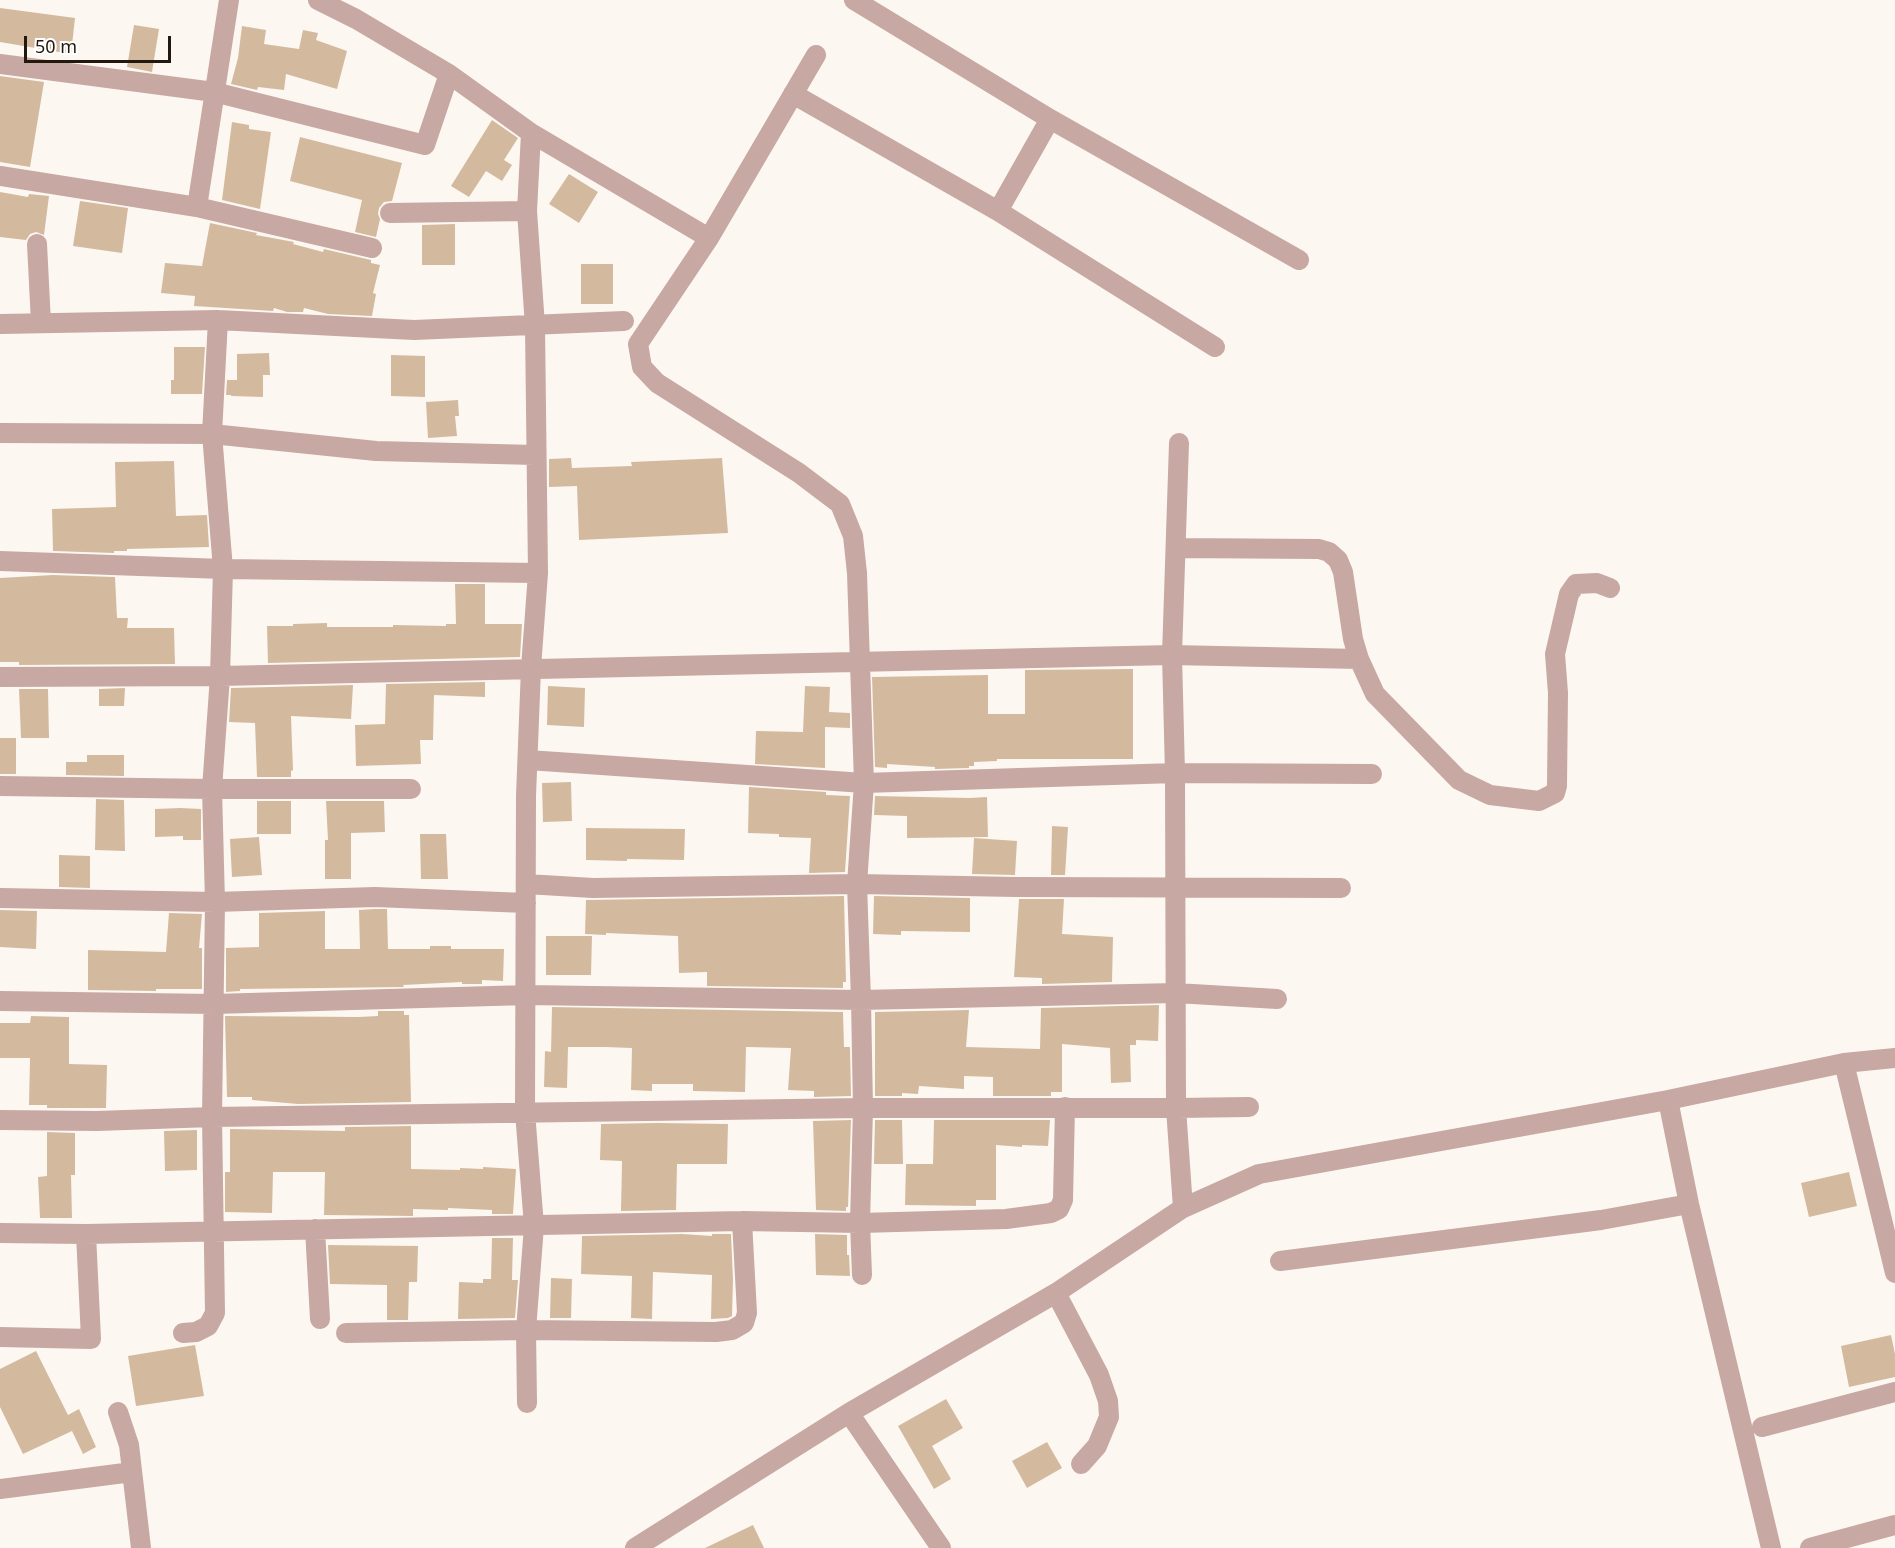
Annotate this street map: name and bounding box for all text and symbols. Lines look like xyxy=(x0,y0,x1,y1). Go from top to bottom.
scale bar xyxy=(27,24,174,62)
text: 50 m xyxy=(35,34,77,58)

